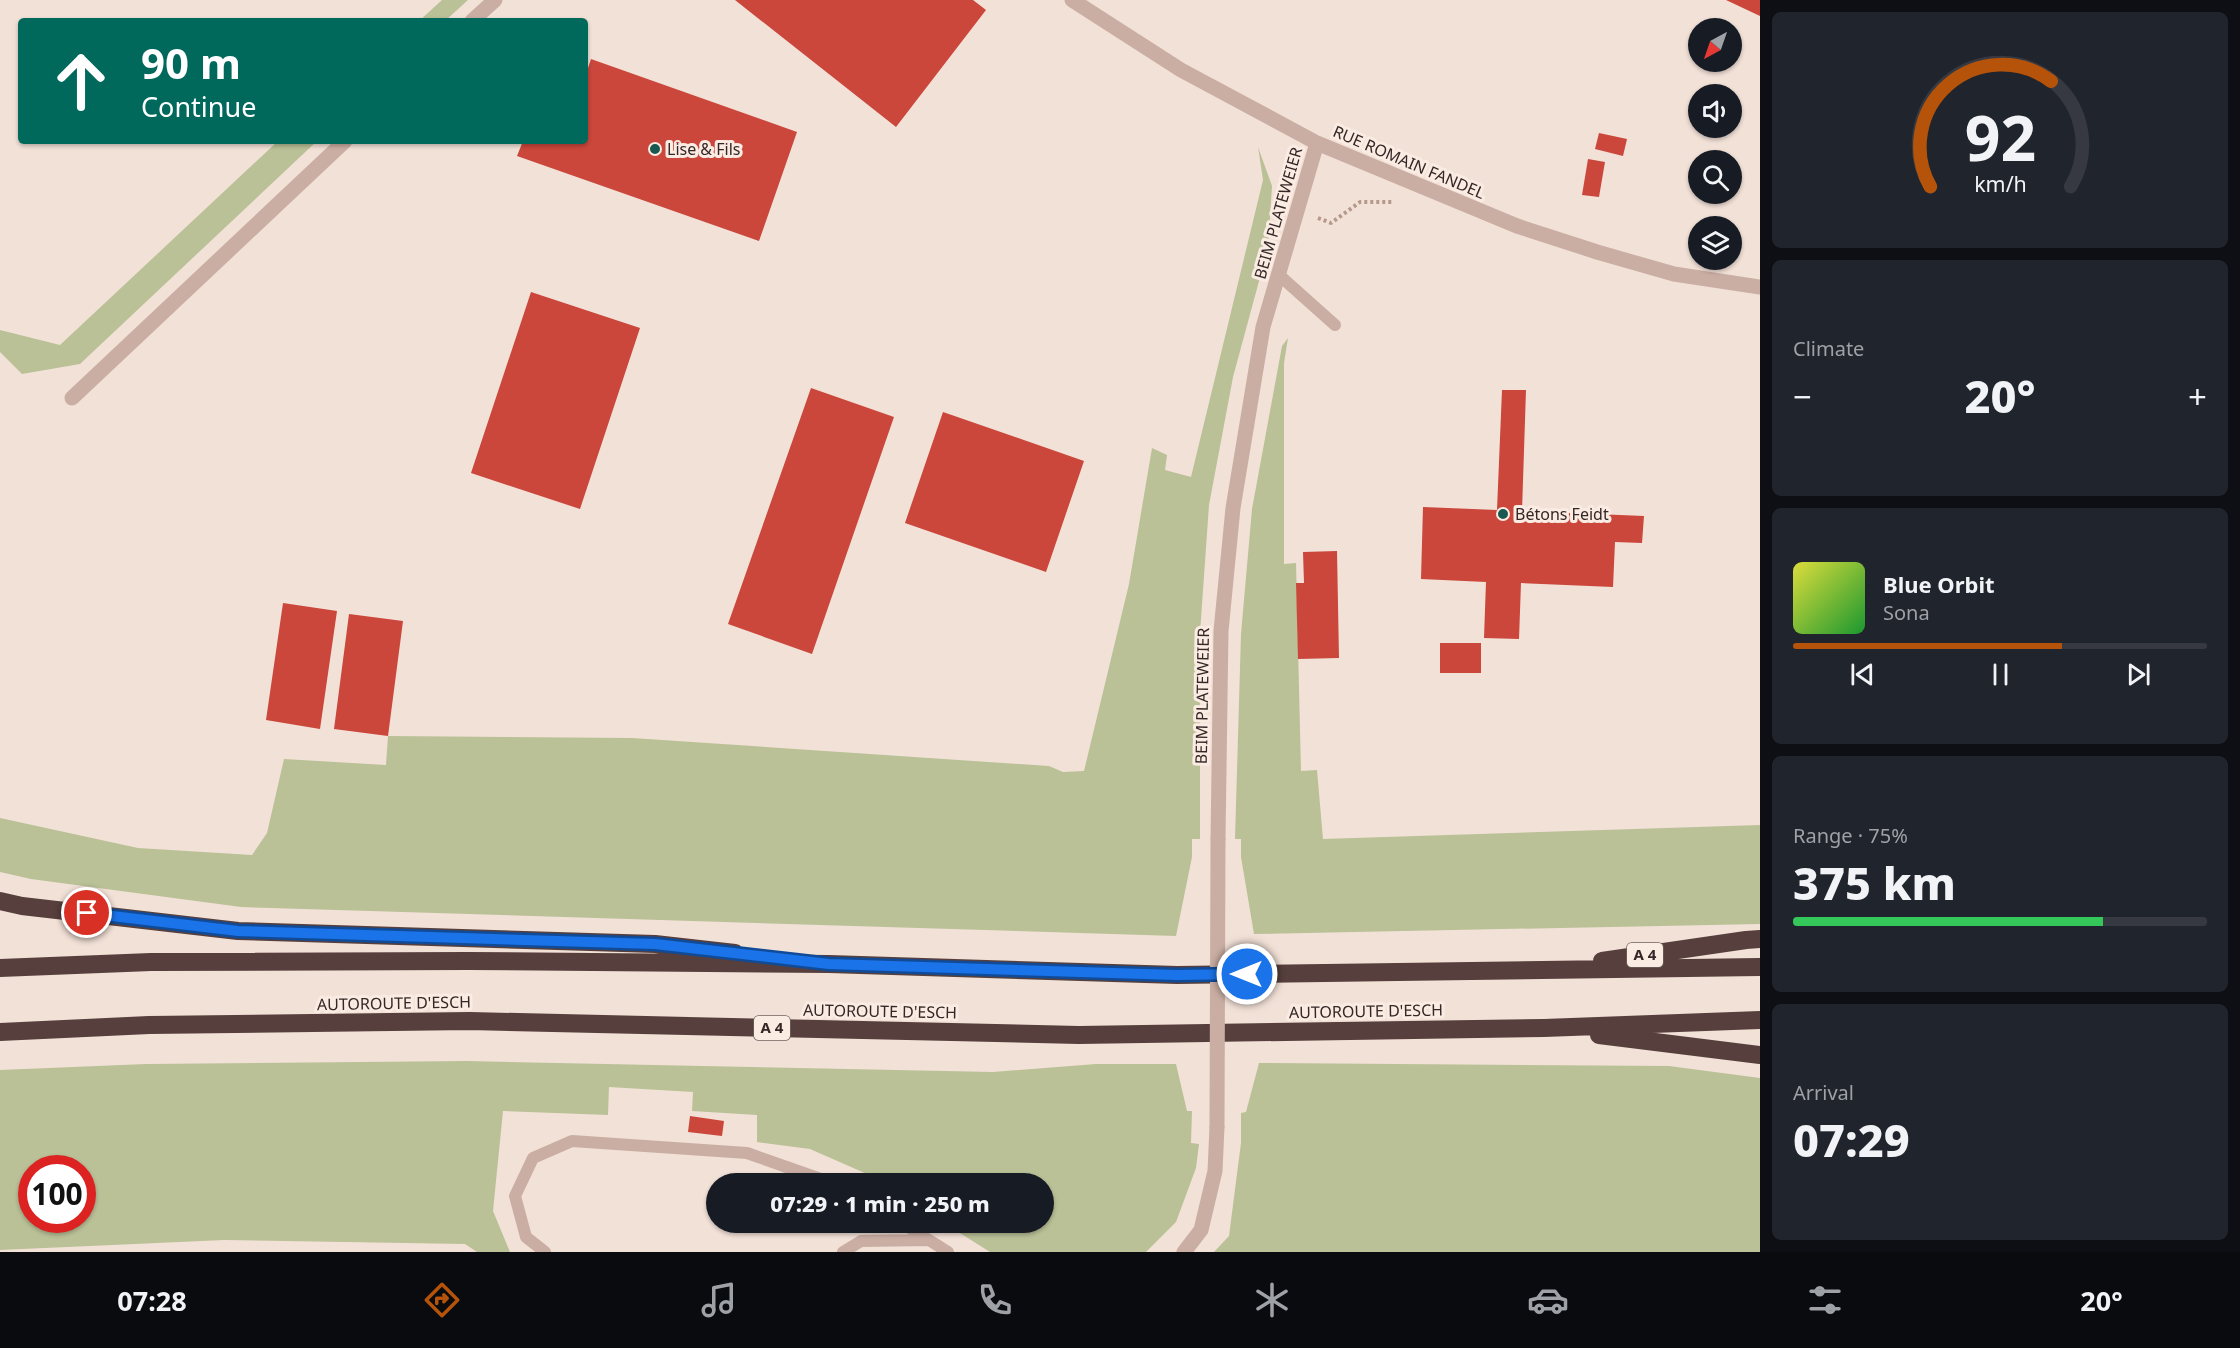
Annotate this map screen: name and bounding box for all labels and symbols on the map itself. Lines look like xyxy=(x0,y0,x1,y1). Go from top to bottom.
north arrow xyxy=(1688,18,1742,72)
street label: RUE ROMAIN FANDEL xyxy=(1330,120,1488,204)
place label: Lise & Fils xyxy=(667,138,740,160)
marker: Lise & Fils xyxy=(648,142,662,156)
street label: BEIM PLATEWEIER xyxy=(1249,144,1307,282)
place label: Bétons Feidt xyxy=(1515,503,1609,525)
marker: Bétons Feidt xyxy=(1496,507,1510,521)
street label: BEIM PLATEWEIER xyxy=(1190,628,1214,764)
pin xyxy=(61,887,112,938)
position arrow xyxy=(1215,942,1279,1006)
road number: A 4 xyxy=(1627,943,1663,967)
street label: AUTOROUTE D'ESCH xyxy=(317,991,471,1015)
street label: AUTOROUTE D'ESCH xyxy=(803,999,957,1023)
street label: AUTOROUTE D'ESCH xyxy=(1289,999,1443,1023)
road number: A 4 xyxy=(754,1016,790,1040)
speed limit sign: 100 xyxy=(18,1155,96,1233)

